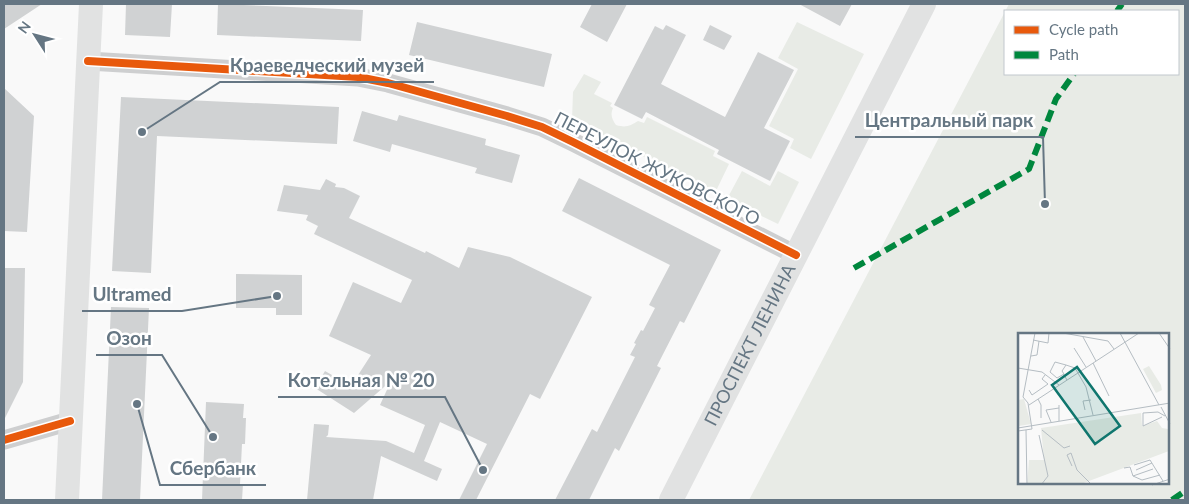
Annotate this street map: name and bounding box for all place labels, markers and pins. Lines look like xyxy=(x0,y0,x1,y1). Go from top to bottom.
callout: Краеведческий музей xyxy=(220,48,434,82)
callout: Центральный парк xyxy=(855,103,1043,137)
callout: Ultramed xyxy=(82,277,182,311)
callout: Озон xyxy=(96,321,162,355)
callout: Котельная № 20 xyxy=(278,363,445,397)
callout: Сбербанк xyxy=(160,451,266,485)

